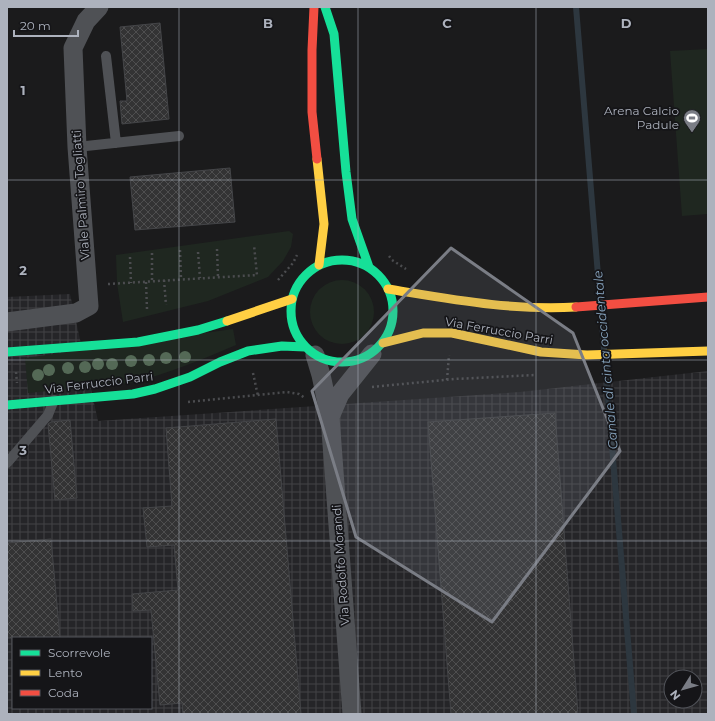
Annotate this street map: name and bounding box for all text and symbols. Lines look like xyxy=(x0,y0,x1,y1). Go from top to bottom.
scale bar xyxy=(14,12,78,38)
text: B xyxy=(263,15,273,31)
text: C xyxy=(442,15,452,31)
text: D xyxy=(621,15,632,31)
text: 20 m xyxy=(20,18,51,33)
text: 1 xyxy=(20,82,26,98)
place label: Arena Calcio Padule xyxy=(604,103,679,132)
sports icon: Arena Calcio Padule xyxy=(682,108,702,133)
street label: Viale Palmiro Togliatti xyxy=(68,129,93,261)
text: 2 xyxy=(19,262,27,278)
water label: Canale di cinta occidentale xyxy=(589,270,621,450)
street label: Via Ferruccio Parri xyxy=(444,314,554,347)
street label: Via Ferruccio Parri xyxy=(44,368,154,397)
text: 3 xyxy=(18,442,27,458)
street label: Via Rodolfo Morandi xyxy=(329,504,352,626)
legend xyxy=(12,637,152,709)
text: Scorrevole xyxy=(48,645,110,660)
text: Lento xyxy=(48,665,83,680)
north arrow xyxy=(663,669,703,709)
text: Coda xyxy=(48,685,79,700)
text: N xyxy=(667,687,683,703)

